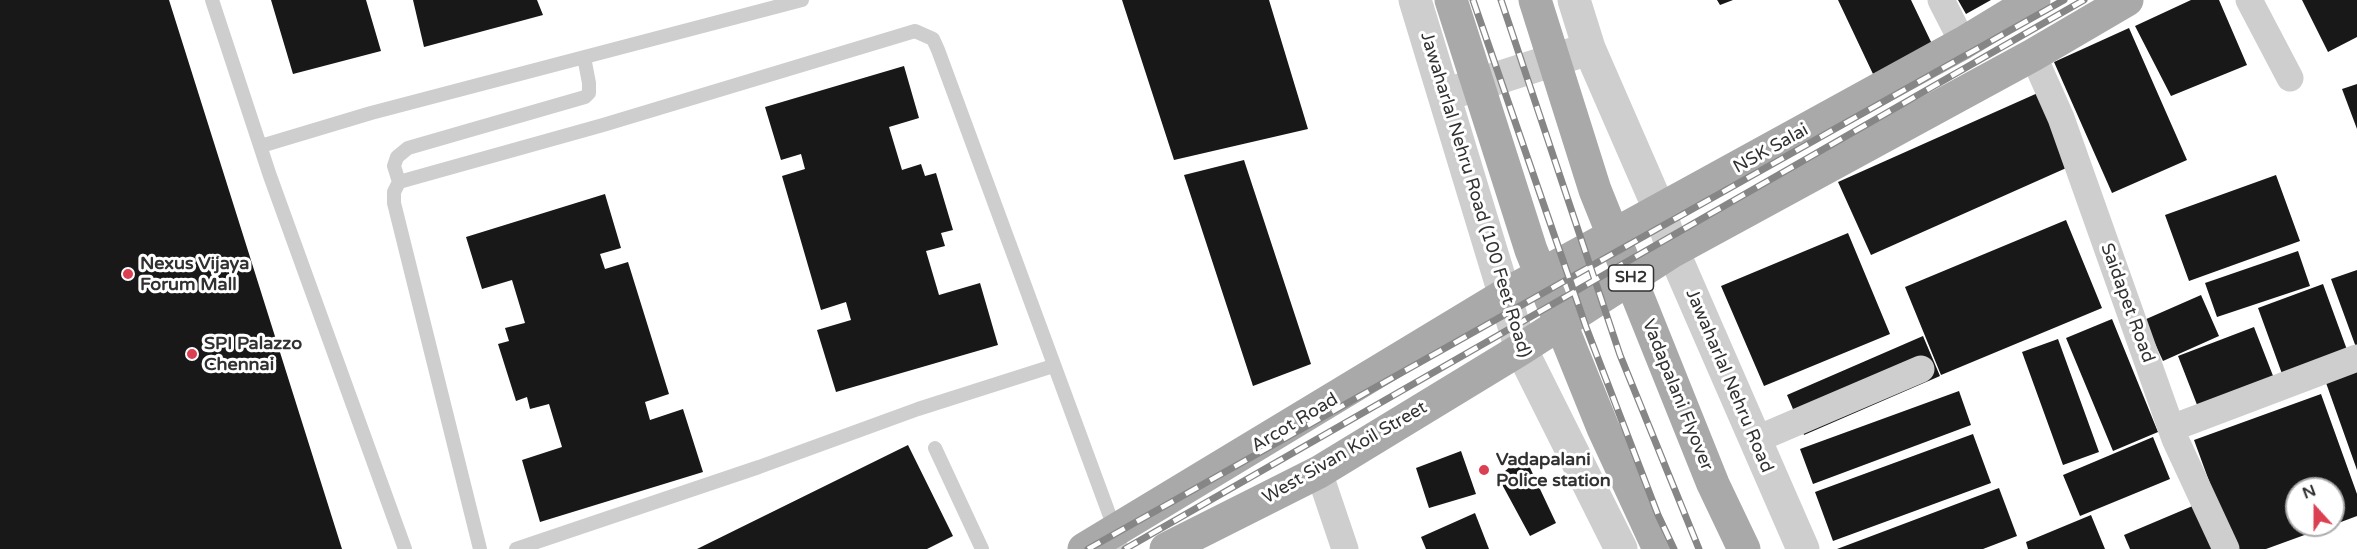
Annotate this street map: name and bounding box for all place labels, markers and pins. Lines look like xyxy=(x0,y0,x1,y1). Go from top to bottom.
place label: Nexus Vijaya Forum Mall xyxy=(140,253,249,296)
marker: Nexus Vijaya Forum Mall xyxy=(121,267,135,281)
place label: SPI Palazzo Chennai xyxy=(204,333,302,376)
marker: SPI Palazzo Chennai xyxy=(185,347,199,361)
place label: Vadapalani Police station xyxy=(1496,449,1611,492)
marker: Vadapalani Police station xyxy=(1477,463,1491,477)

